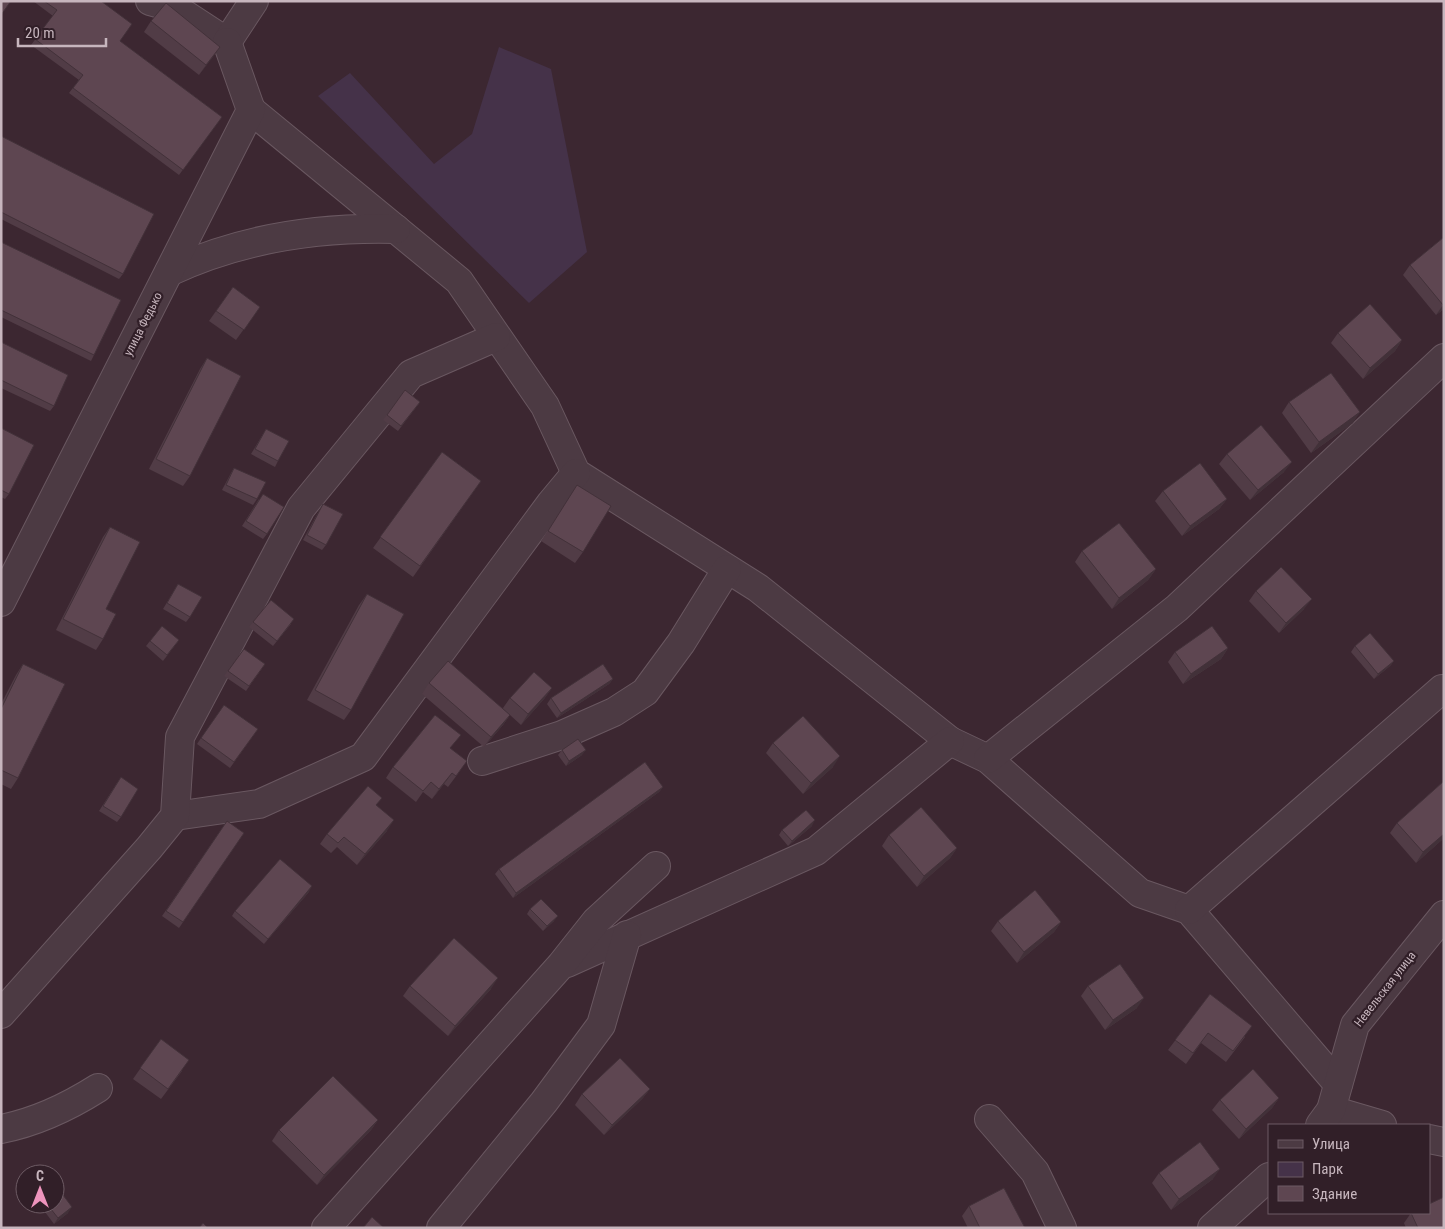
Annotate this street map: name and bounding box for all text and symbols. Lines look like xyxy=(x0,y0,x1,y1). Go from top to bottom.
scale bar xyxy=(18,15,105,47)
text: 20 m xyxy=(25,24,55,42)
street label: улица Федько xyxy=(121,290,165,358)
street label: Невельская улица xyxy=(1351,949,1419,1029)
legend xyxy=(1268,1124,1430,1214)
text: Улица xyxy=(1312,1135,1350,1153)
text: Парк xyxy=(1312,1160,1343,1178)
north arrow xyxy=(15,1164,65,1214)
text: С xyxy=(36,1168,44,1184)
text: Здание xyxy=(1312,1185,1357,1203)

